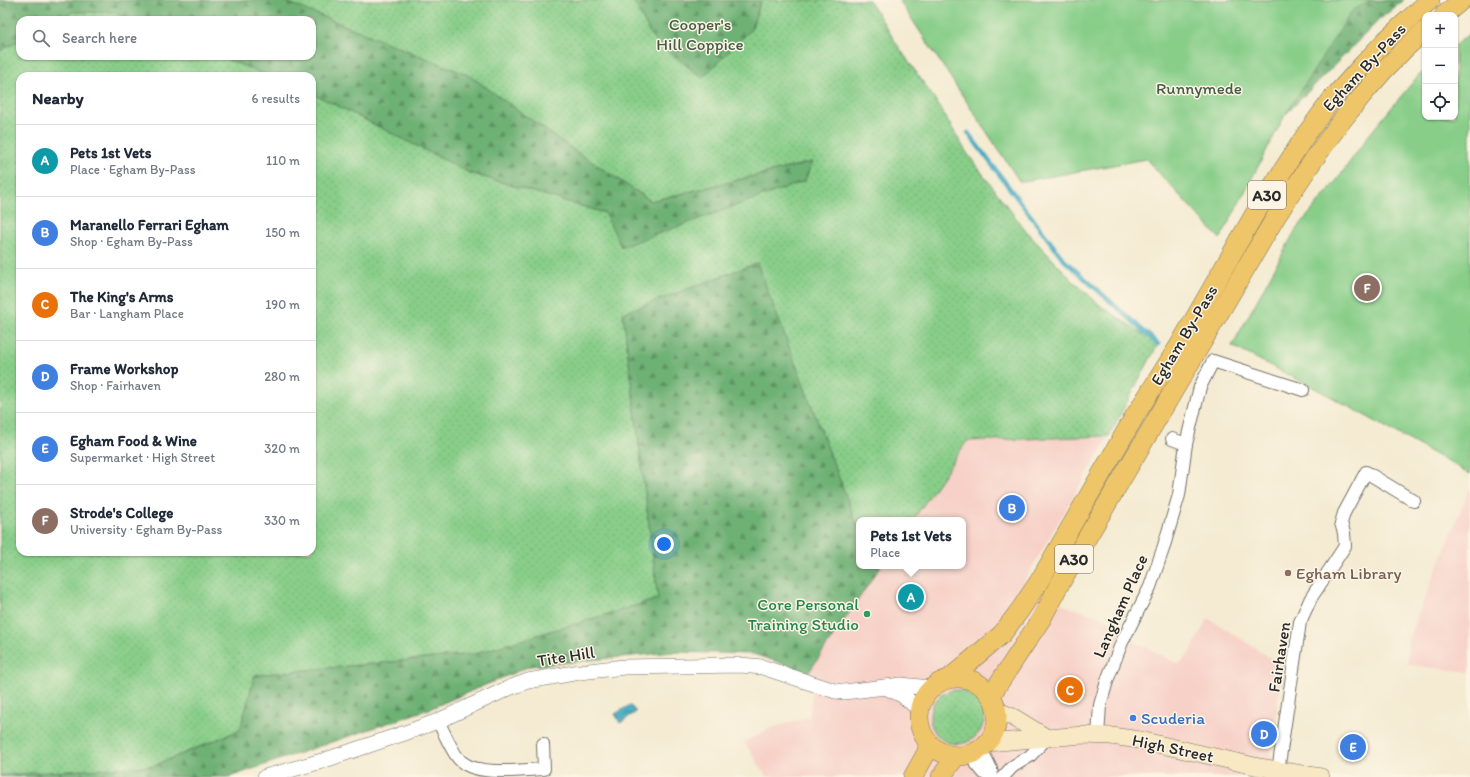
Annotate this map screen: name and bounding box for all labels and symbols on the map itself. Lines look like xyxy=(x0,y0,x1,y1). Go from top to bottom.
park label: Cooper's Hill Coppice xyxy=(656,14,744,54)
street label: Egham By-Pass xyxy=(1318,19,1410,115)
park label: Runnymede xyxy=(1156,78,1242,98)
road number: A30 xyxy=(1248,181,1286,209)
pin: F xyxy=(1354,273,1380,303)
street label: Egham By-Pass xyxy=(1146,281,1222,389)
pin: B xyxy=(999,493,1025,523)
your location xyxy=(654,534,674,554)
road number: A30 xyxy=(1055,545,1093,573)
street label: Langham Place xyxy=(1088,551,1152,661)
place label: Egham Library xyxy=(1296,563,1402,583)
marker: Egham Library xyxy=(1283,568,1293,578)
pin: A xyxy=(898,582,924,612)
place label: Core Personal Training Studio xyxy=(748,594,859,634)
marker: Core Personal Training Studio xyxy=(862,609,872,619)
street label: Fairhaven xyxy=(1264,620,1295,694)
street label: Tite Hill xyxy=(536,642,596,670)
pin: C xyxy=(1057,675,1083,705)
place label: Scuderia xyxy=(1141,708,1205,728)
marker: Scuderia xyxy=(1128,713,1138,723)
pin: D xyxy=(1251,719,1277,749)
street label: High Street xyxy=(1131,730,1216,766)
pin: E xyxy=(1340,732,1366,762)

